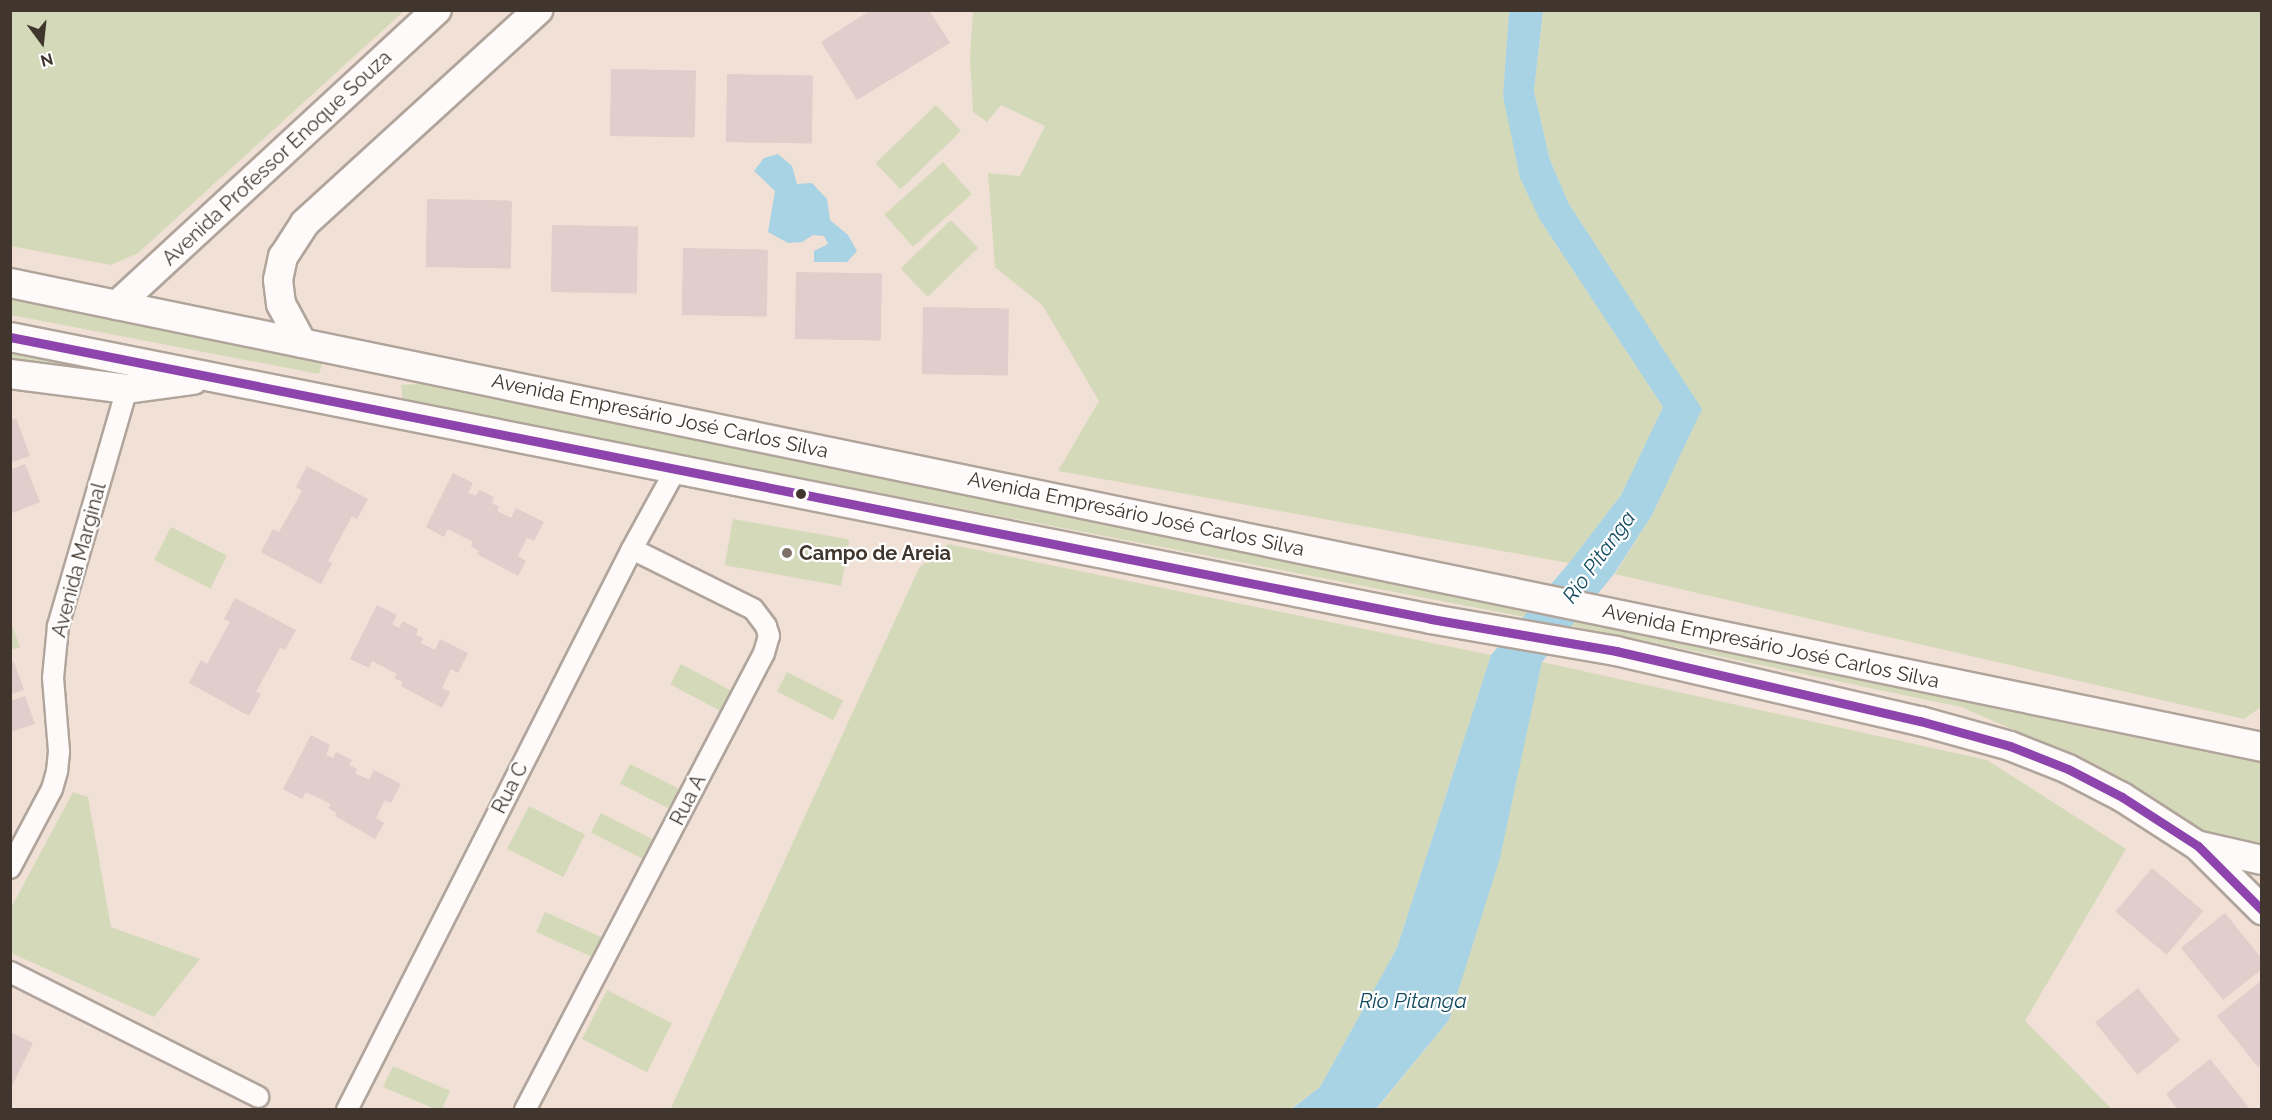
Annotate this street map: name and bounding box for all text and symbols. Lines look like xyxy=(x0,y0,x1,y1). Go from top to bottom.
north arrow xyxy=(12,12,72,72)
street label: Avenida Professor Enoque Souza xyxy=(157,45,397,271)
text: N xyxy=(38,49,55,71)
street label: Avenida Empresário José Carlos Silva xyxy=(489,369,831,463)
street label: Avenida Empresário José Carlos Silva xyxy=(965,467,1307,561)
street label: Avenida Marginal xyxy=(47,480,111,640)
unlabelled marker xyxy=(795,488,807,500)
water label: Rio Pitanga xyxy=(1557,506,1641,608)
place label: Campo de Areia xyxy=(799,541,952,565)
marker: Campo de Areia xyxy=(780,546,794,560)
street label: Avenida Empresário José Carlos Silva xyxy=(1600,599,1942,693)
street label: Rua C xyxy=(487,758,533,818)
street label: Rua A xyxy=(665,770,711,830)
water label: Rio Pitanga xyxy=(1359,988,1467,1014)

